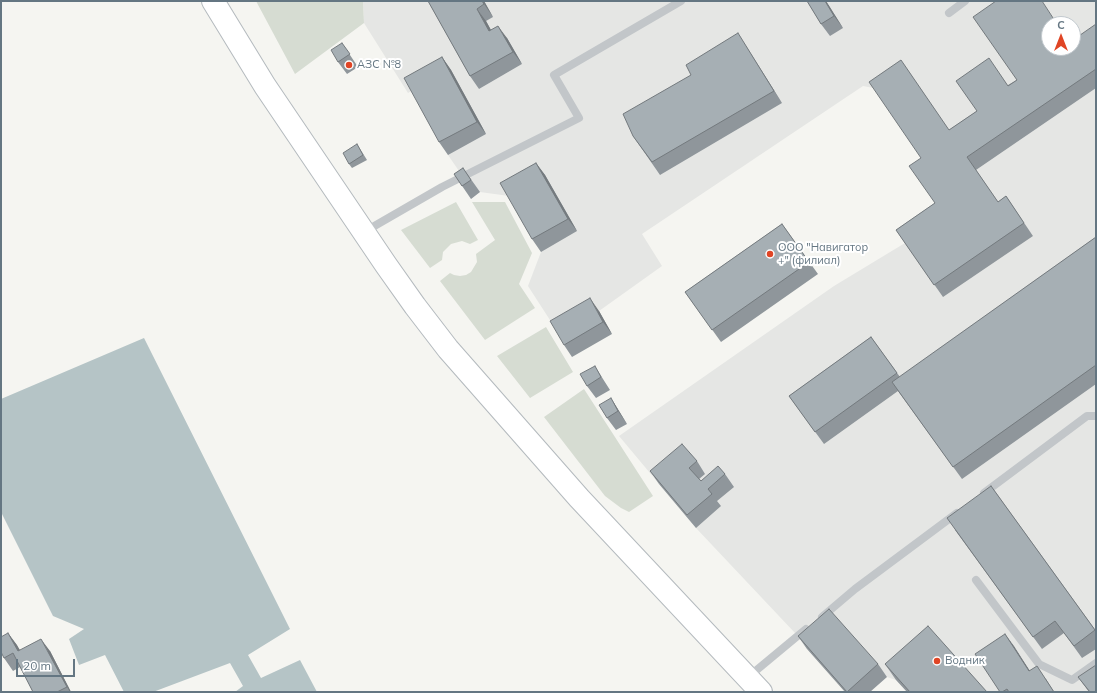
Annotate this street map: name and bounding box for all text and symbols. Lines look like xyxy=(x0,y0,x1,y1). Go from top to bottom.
north arrow xyxy=(1041,16,1081,56)
text: С xyxy=(1057,18,1065,32)
place label: АЗС №8 xyxy=(357,58,401,72)
marker: АЗС №8 xyxy=(344,60,354,70)
place label: ООО "Навигатор +" (филиал) xyxy=(778,241,868,267)
marker: ООО "Навигатор +" (филиал) xyxy=(765,249,775,259)
scale bar xyxy=(18,651,77,677)
place label: Водник xyxy=(945,654,985,668)
marker: Водник xyxy=(932,656,942,666)
text: 20 m xyxy=(23,658,51,673)

